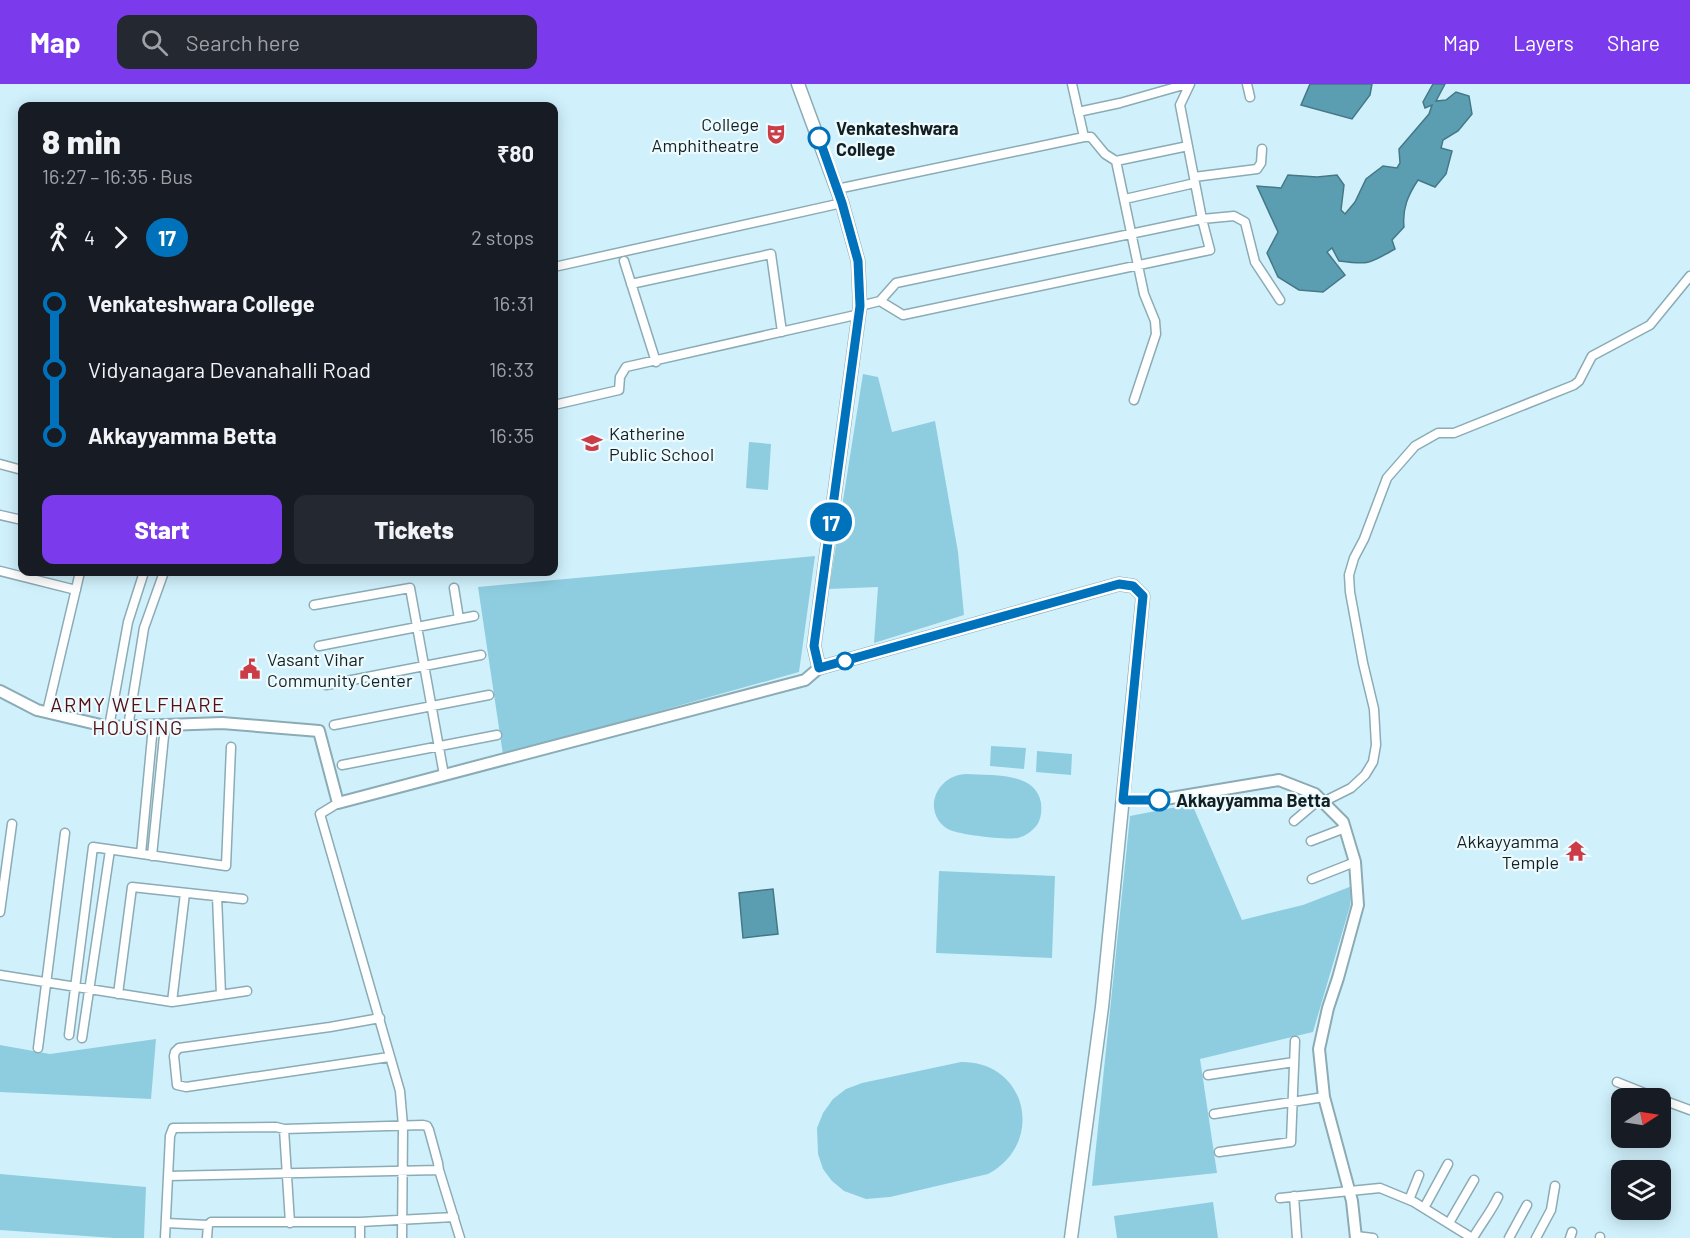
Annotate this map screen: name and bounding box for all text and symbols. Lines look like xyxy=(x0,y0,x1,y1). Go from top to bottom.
search box xyxy=(117,15,537,69)
text: Map xyxy=(30,25,81,59)
icon: search xyxy=(138,26,171,59)
text: Search here xyxy=(186,29,300,55)
text: Map xyxy=(1443,30,1480,55)
text: Layers xyxy=(1513,30,1574,55)
text: Share xyxy=(1607,30,1660,55)
place label: College Amphitheatre xyxy=(652,113,759,156)
place label: Venkateshwara College xyxy=(836,117,959,160)
text: 8 min xyxy=(42,121,121,161)
theatre icon: College Amphitheatre xyxy=(764,122,788,146)
marker: Venkateshwara College xyxy=(808,127,830,149)
text: ₹80 xyxy=(497,140,534,166)
text: 16:27 – 16:35 · Bus xyxy=(42,164,193,188)
icon: walk xyxy=(42,221,75,254)
icon: forward xyxy=(104,221,137,254)
text: 4 xyxy=(84,225,95,249)
text: 17 xyxy=(158,225,176,250)
text: 2 stops xyxy=(471,225,534,249)
text: Venkateshwara College xyxy=(88,290,315,316)
text: 16:31 xyxy=(493,291,534,315)
text: Vidyanagara Devanahalli Road xyxy=(88,356,371,382)
text: 16:33 xyxy=(489,357,534,381)
text: Akkayyamma Betta xyxy=(88,422,277,448)
place label: Katherine Public School xyxy=(609,422,714,465)
text: 16:35 xyxy=(489,423,534,447)
school or university icon: Katherine Public School xyxy=(580,431,604,455)
button: Start xyxy=(42,495,282,564)
button: Tickets xyxy=(294,495,534,564)
line badge: 17 xyxy=(804,502,858,542)
text: 17 xyxy=(822,510,840,535)
place label: Vasant Vihar Community Center xyxy=(267,648,413,691)
unlabelled marker xyxy=(836,652,854,670)
public building icon: Vasant Vihar Community Center xyxy=(238,657,262,681)
district label: ARMY WELFHARE HOUSING xyxy=(50,692,226,739)
marker: Akkayyamma Betta xyxy=(1148,789,1170,811)
place label: Akkayyamma Betta xyxy=(1176,789,1330,811)
place label: Akkayyamma Temple xyxy=(1457,830,1559,873)
temple icon: Akkayyamma Temple xyxy=(1564,839,1588,863)
north arrow xyxy=(1611,1088,1671,1148)
map controls xyxy=(1611,1088,1671,1220)
button: layers xyxy=(1611,1160,1671,1220)

